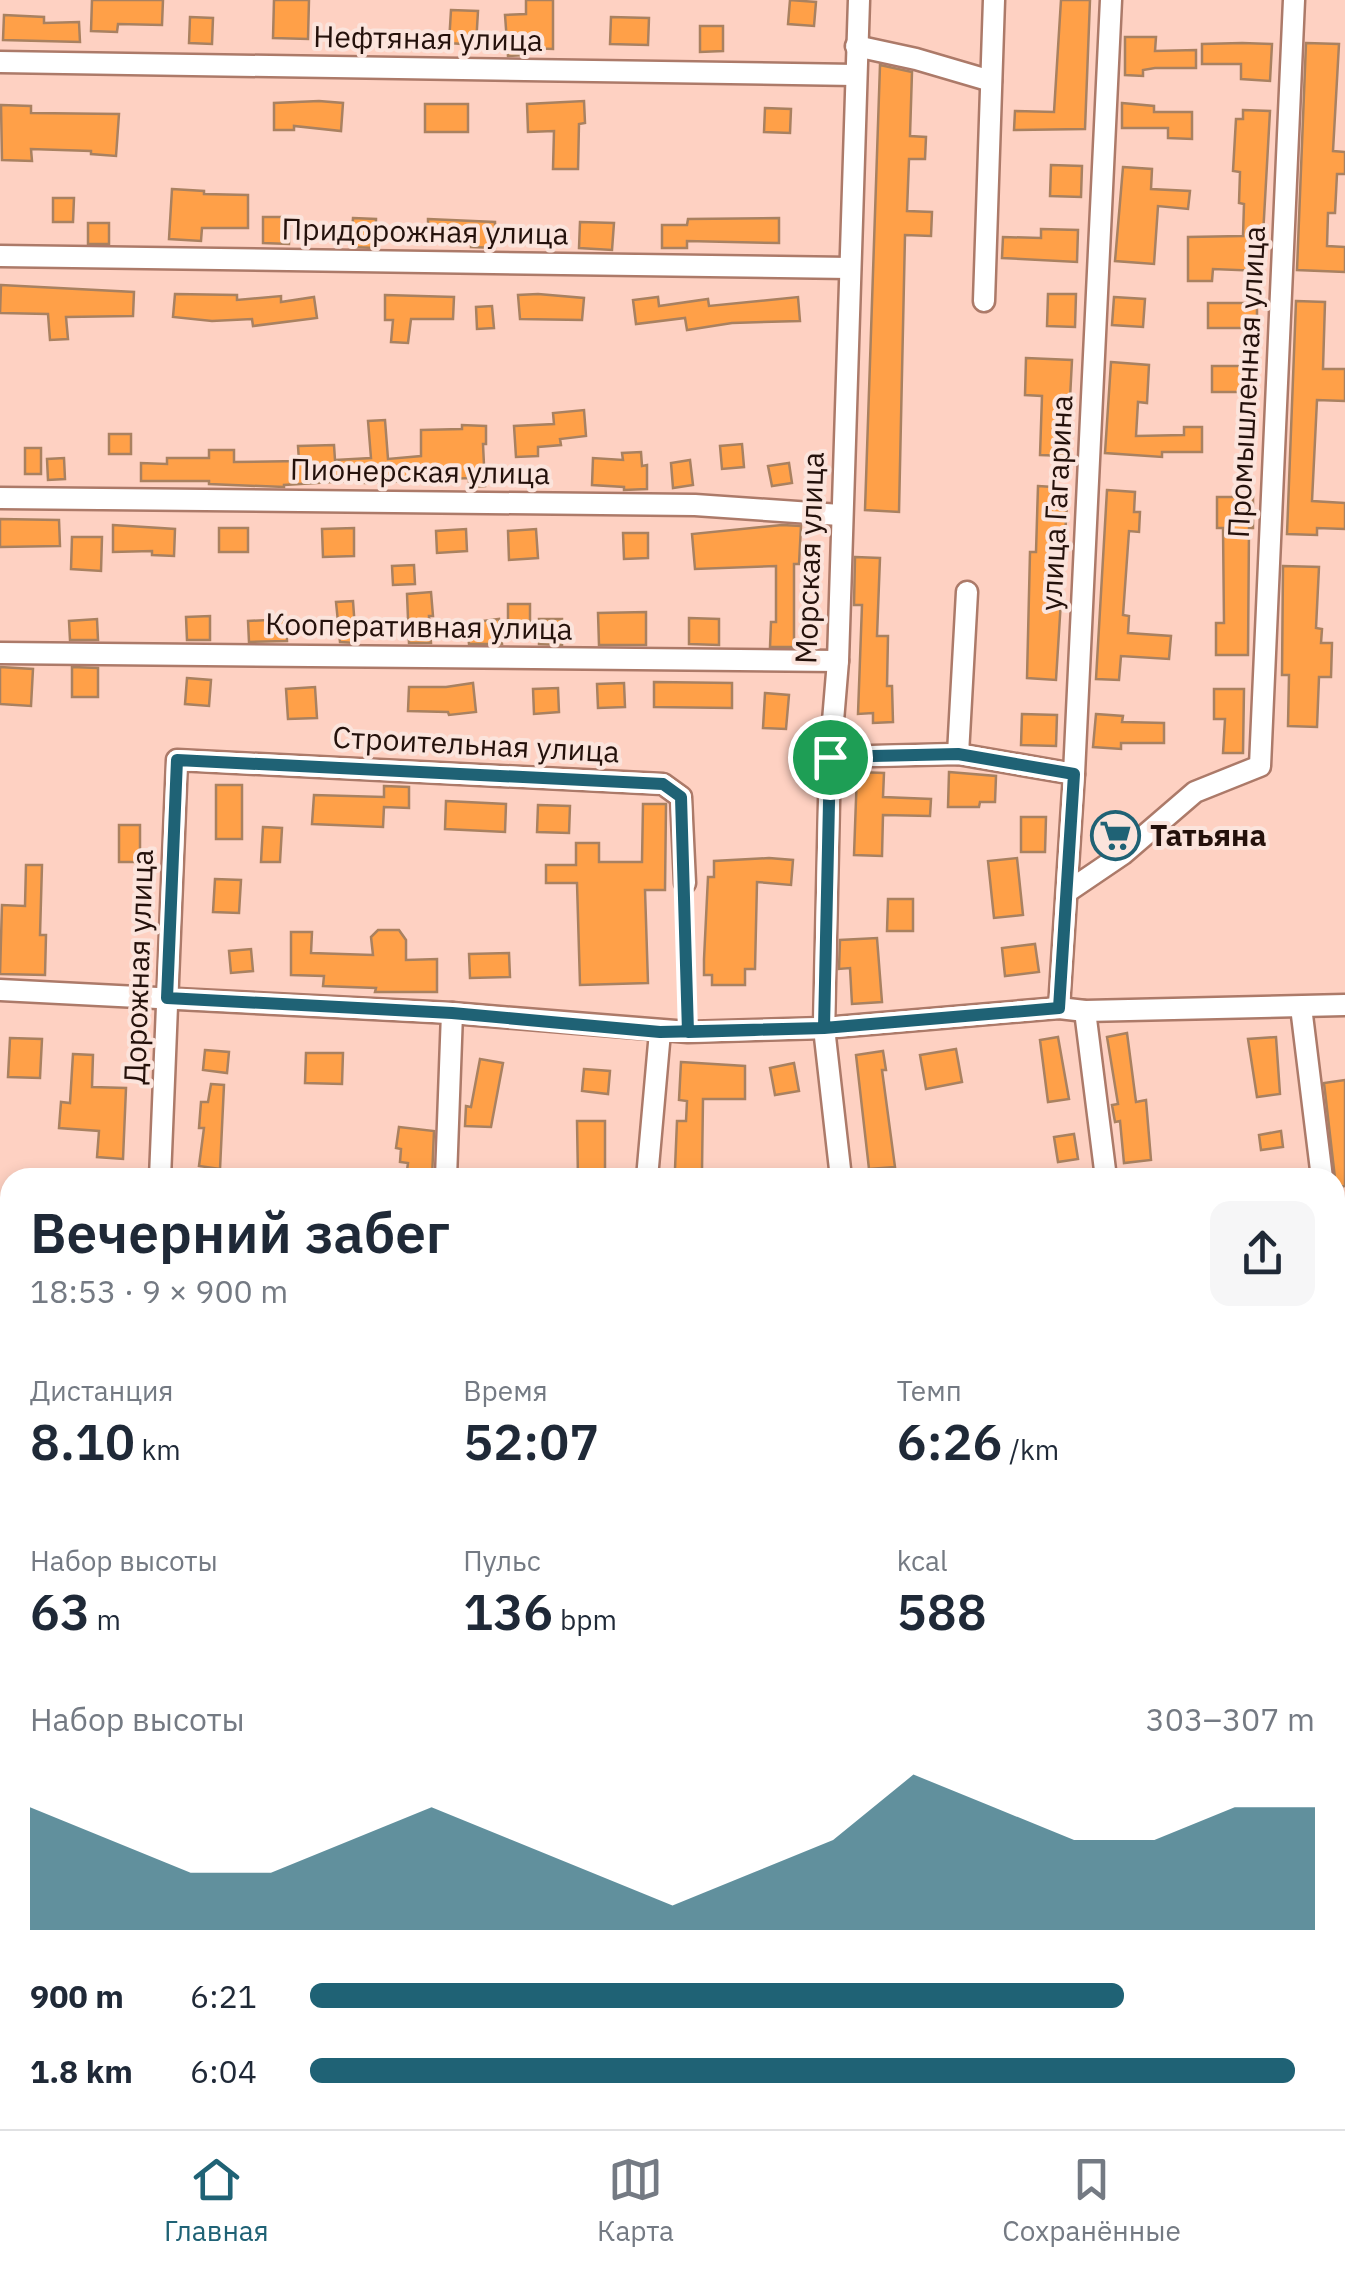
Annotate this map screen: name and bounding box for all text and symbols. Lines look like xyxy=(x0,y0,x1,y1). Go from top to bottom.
street label: Нефтяная улица xyxy=(313,16,543,59)
street label: Придорожная улица xyxy=(281,208,569,253)
street label: Промышленная улица xyxy=(1218,225,1273,539)
street label: улица Гагарина xyxy=(1030,394,1081,612)
street label: Пионерская улица xyxy=(290,449,550,492)
street label: Морская улица xyxy=(785,451,832,665)
street label: Кооперативная улица xyxy=(265,603,573,648)
pin xyxy=(788,715,873,800)
street label: Строительная улица xyxy=(332,717,621,770)
icon: arrive xyxy=(803,730,858,785)
supermarket icon: Татьяна xyxy=(1089,810,1141,862)
place label: Татьяна xyxy=(1150,815,1267,854)
street label: Дорожная улица xyxy=(114,849,161,1085)
text: Вечерний забег xyxy=(30,1197,450,1268)
button: share xyxy=(1210,1201,1315,1306)
text: 18:53 · 9 × 900 m xyxy=(30,1270,288,1312)
text: Дистанция xyxy=(30,1372,174,1409)
text: Время xyxy=(463,1372,548,1409)
text: Темп xyxy=(897,1372,962,1409)
text: 8.10 xyxy=(30,1409,135,1474)
text: 52:07 xyxy=(463,1409,599,1474)
text: 6:26 xyxy=(897,1409,1003,1474)
text: km xyxy=(135,1431,181,1468)
text: /km xyxy=(1003,1431,1059,1468)
text: Набор высоты xyxy=(30,1542,218,1579)
text: Пульс xyxy=(463,1542,541,1579)
text: kcal xyxy=(897,1542,948,1579)
text: 63 xyxy=(30,1579,90,1644)
text: 136 xyxy=(463,1579,553,1644)
text: 588 xyxy=(897,1579,987,1644)
text: m xyxy=(90,1601,121,1638)
text: bpm xyxy=(553,1601,617,1638)
text: Набор высоты xyxy=(30,1698,245,1740)
text: 303–307 m xyxy=(1145,1698,1315,1740)
text: 900 m xyxy=(30,1975,124,2017)
text: 6:21 xyxy=(190,1975,257,2017)
text: 1.8 km xyxy=(30,2050,133,2092)
text: 6:04 xyxy=(190,2050,257,2092)
tab: Главная xyxy=(164,2152,269,2249)
tab: Карта xyxy=(597,2152,674,2249)
tab: Сохранённые xyxy=(1002,2152,1181,2249)

